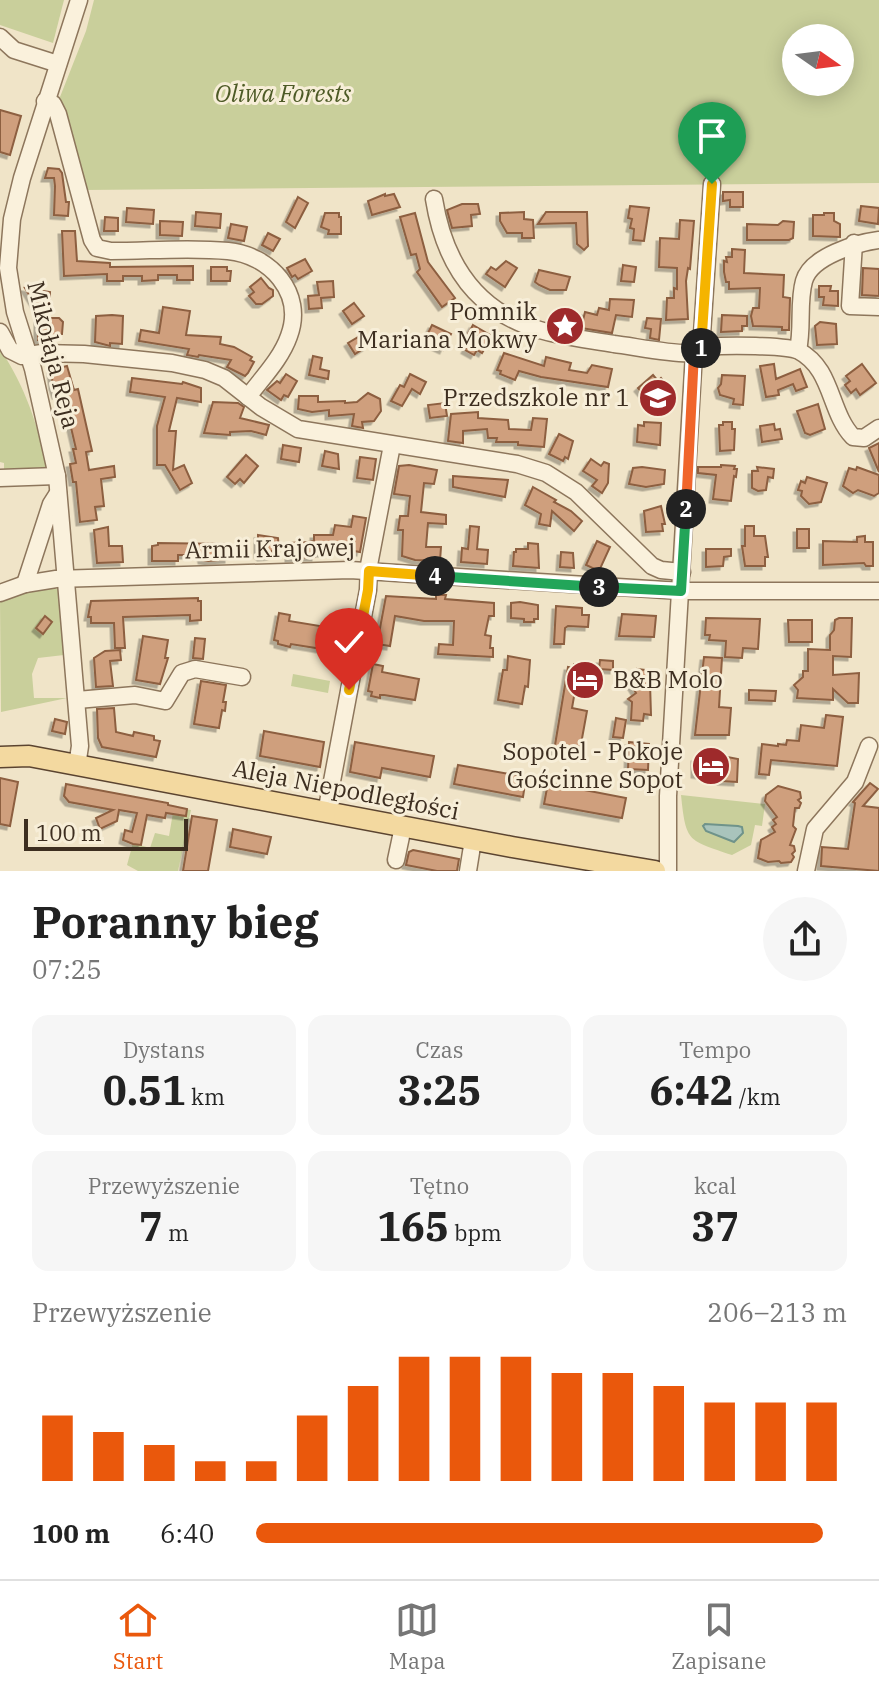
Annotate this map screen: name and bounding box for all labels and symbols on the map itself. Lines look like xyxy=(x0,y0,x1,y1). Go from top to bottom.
north arrow xyxy=(782,24,854,96)
park label: Oliwa Forests xyxy=(215,77,351,109)
pin xyxy=(678,102,746,184)
street label: Mikołaja Reja xyxy=(20,278,88,432)
place label: Pomnik Mariana Mokwy xyxy=(357,295,537,355)
place icon: Pomnik Mariana Mokwy xyxy=(544,305,586,347)
pin: 1 xyxy=(681,328,721,368)
school or university icon: Przedszkole nr 1 xyxy=(637,377,679,419)
place label: Przedszkole nr 1 xyxy=(443,381,630,413)
pin: 2 xyxy=(666,489,706,529)
street label: Armii Krajowej xyxy=(185,531,355,565)
pin: 4 xyxy=(415,556,455,596)
pin: 3 xyxy=(579,567,619,607)
pin xyxy=(315,608,383,690)
hotel icon: B&B Molo xyxy=(564,659,606,701)
place label: B&B Molo xyxy=(613,663,723,695)
place label: Sopotel - Pokoje Gościnne Sopot xyxy=(502,735,683,795)
hotel icon: Sopotel - Pokoje Gościnne Sopot xyxy=(690,745,732,787)
street label: Aleja Niepodległości xyxy=(230,751,462,827)
scale bar xyxy=(24,815,188,851)

